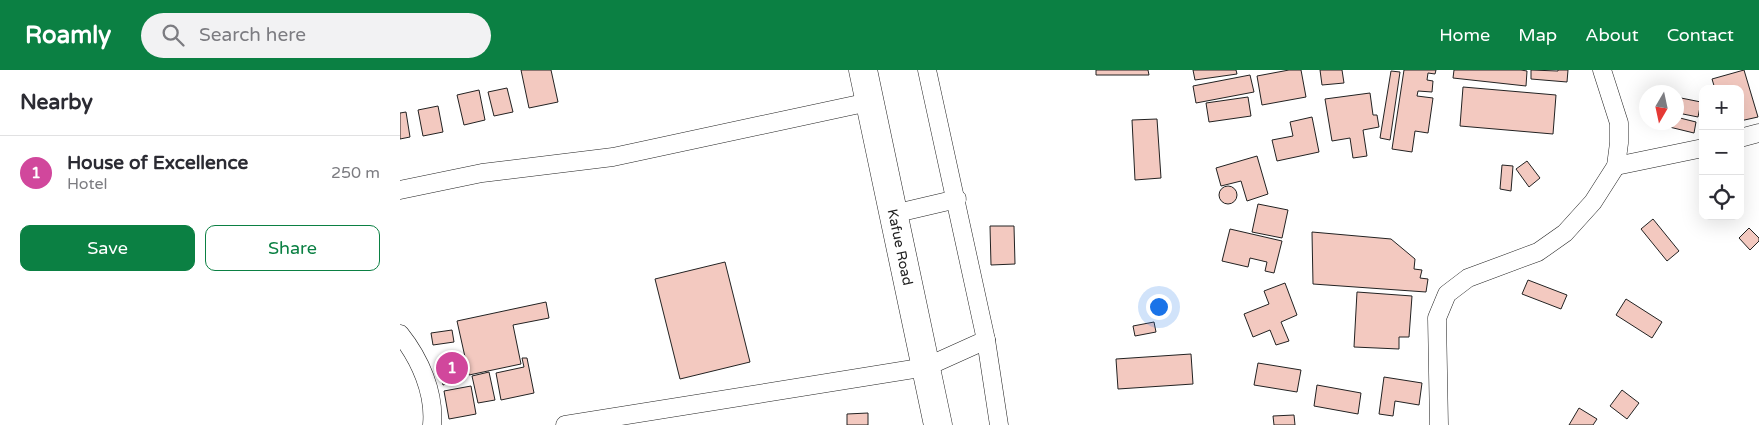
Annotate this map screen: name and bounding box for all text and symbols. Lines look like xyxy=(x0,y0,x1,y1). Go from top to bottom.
search box xyxy=(141,13,491,58)
text: Roamly xyxy=(25,21,111,50)
icon: search xyxy=(159,21,187,49)
text: Search here xyxy=(199,24,306,46)
text: Home xyxy=(1439,24,1490,46)
text: Map xyxy=(1518,24,1557,46)
text: About xyxy=(1585,24,1639,46)
text: Contact xyxy=(1667,24,1734,46)
north arrow xyxy=(1639,85,1684,130)
map controls xyxy=(1699,85,1744,220)
button: + xyxy=(1699,85,1744,130)
text: Nearby xyxy=(20,90,93,115)
button: − xyxy=(1699,130,1744,175)
text: House of Excellence xyxy=(67,152,248,174)
text: 1 xyxy=(31,163,41,183)
text: 250 m xyxy=(331,163,380,183)
text: Hotel xyxy=(67,174,108,194)
button: locate xyxy=(1699,175,1744,220)
street label: Kafue Road xyxy=(884,207,917,287)
button: Save xyxy=(20,225,195,271)
button: Share xyxy=(205,225,380,271)
your location xyxy=(1146,294,1172,320)
pin: 1 xyxy=(436,349,468,387)

